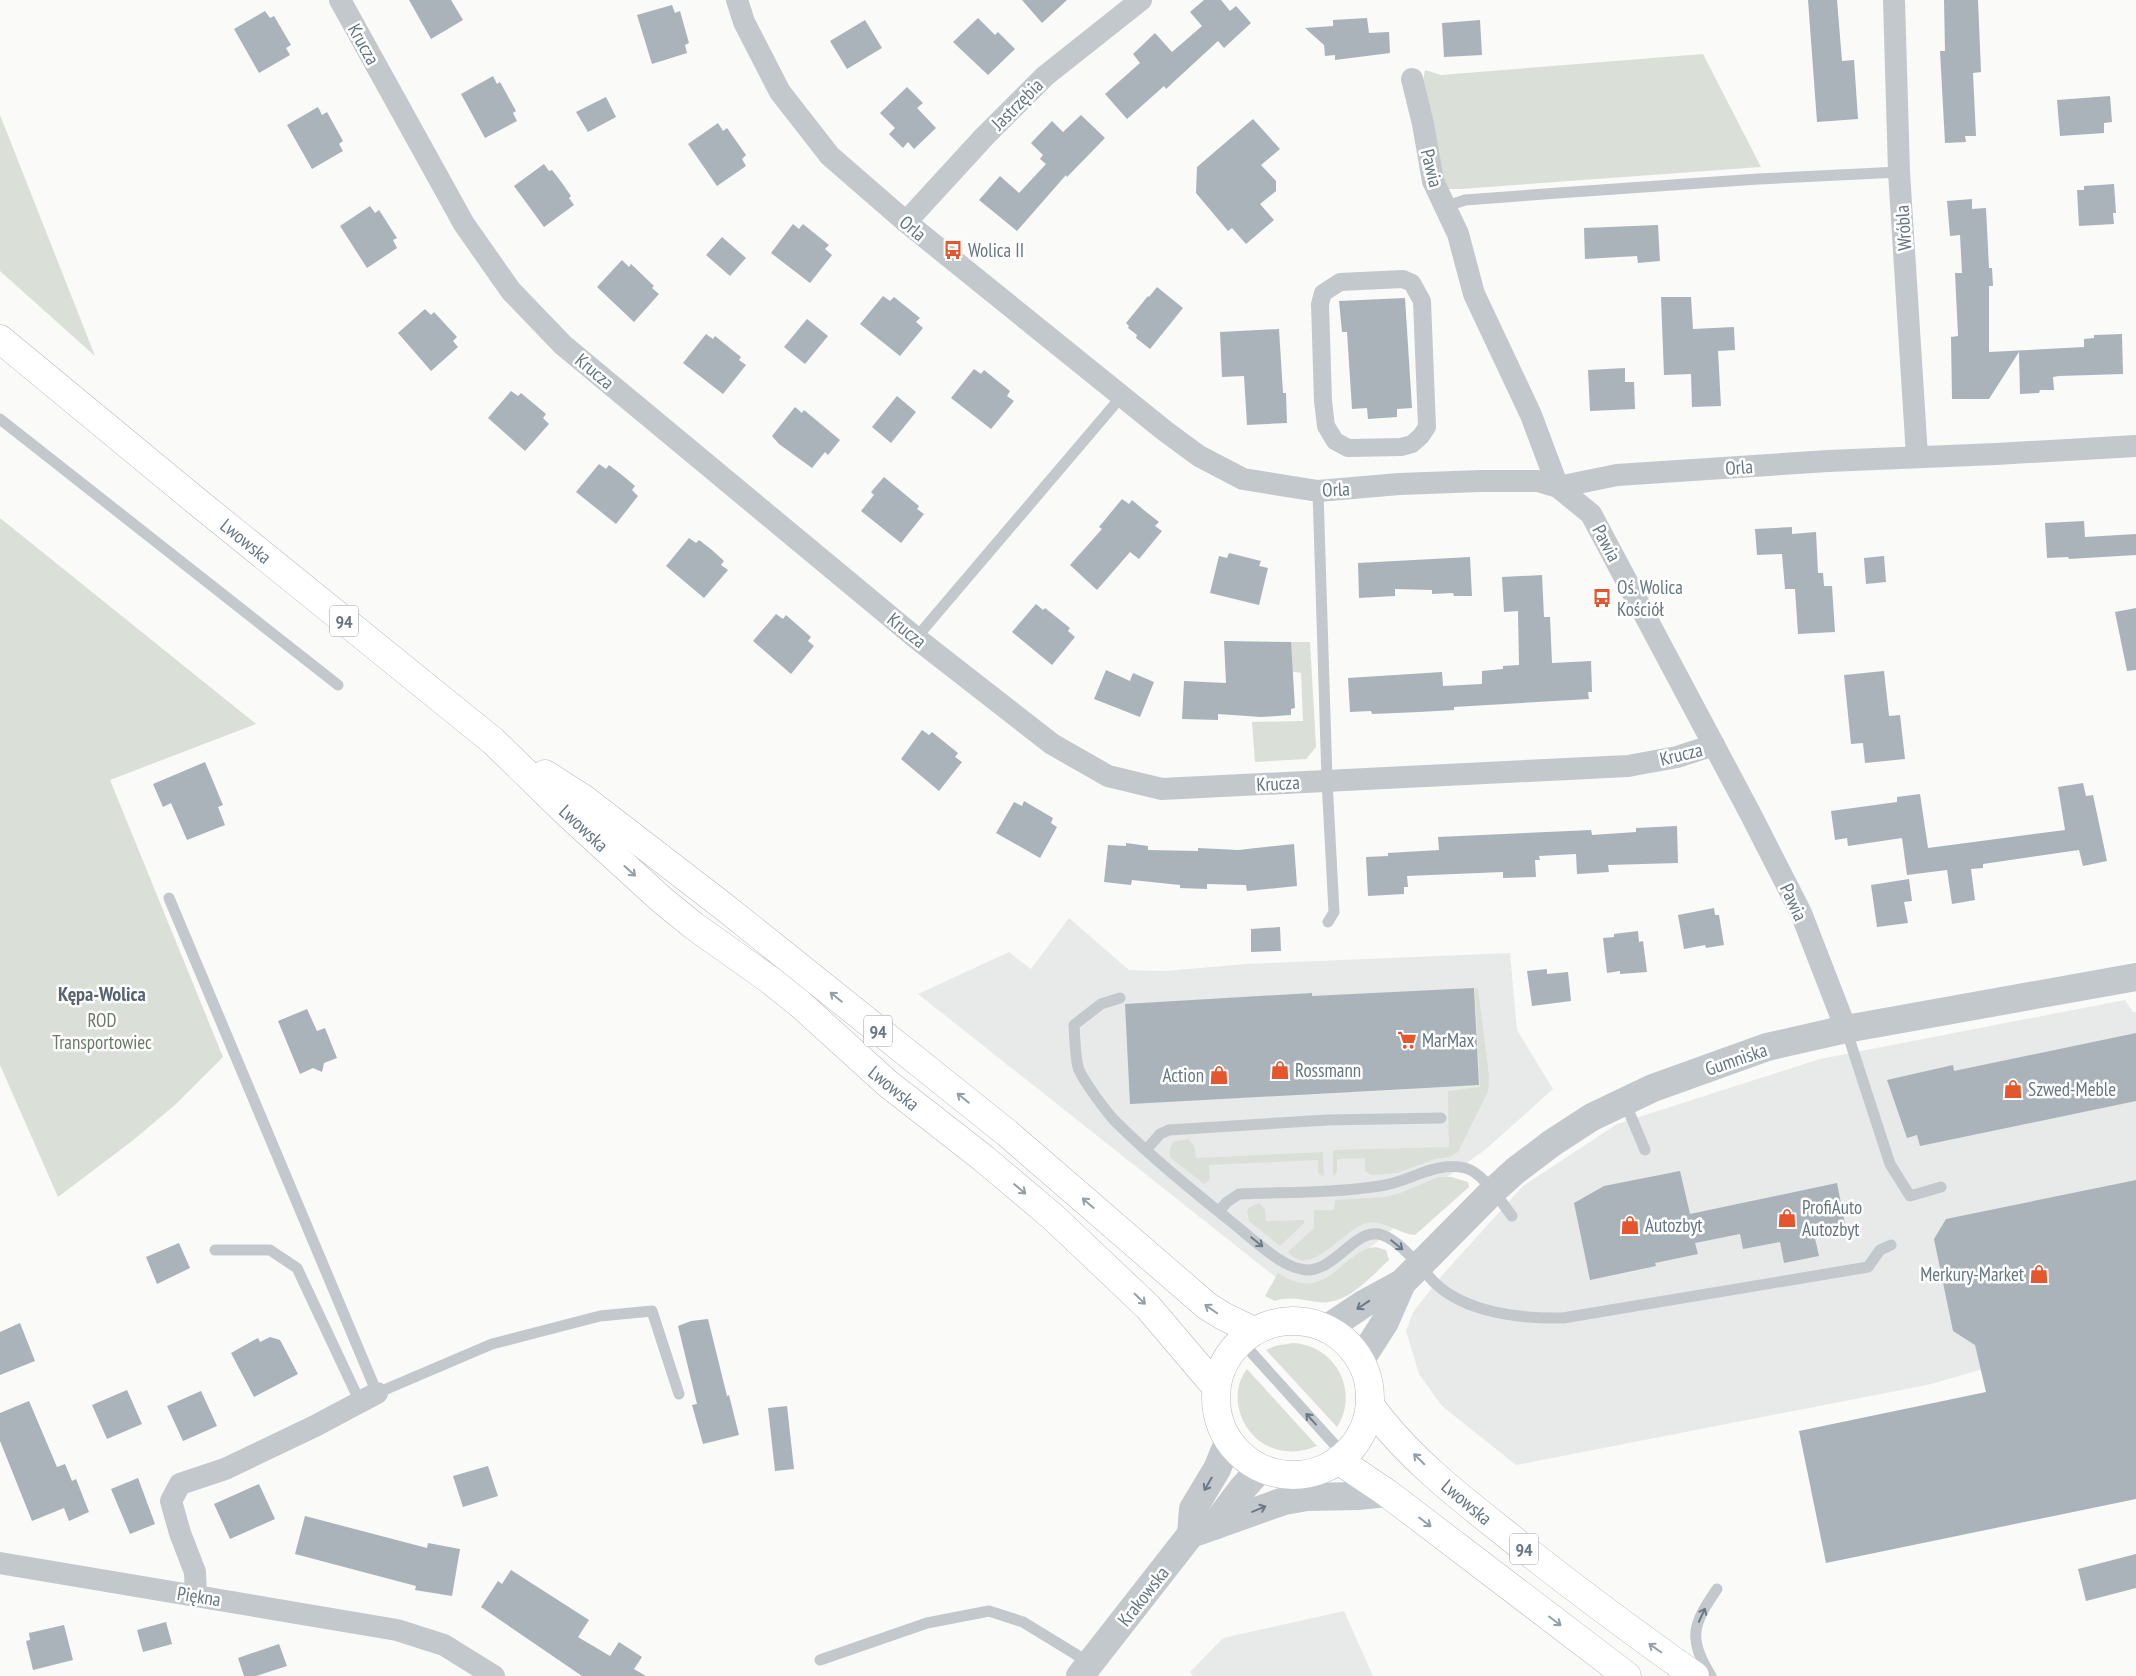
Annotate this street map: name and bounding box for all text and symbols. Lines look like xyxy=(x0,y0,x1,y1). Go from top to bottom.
street label: Krucza xyxy=(343,19,385,69)
street label: Jastrzębia xyxy=(985,73,1048,136)
street label: Pawia xyxy=(1416,146,1448,190)
street label: Wróbla xyxy=(1889,204,1917,252)
street label: Orla xyxy=(895,210,931,246)
place label: Wolica II xyxy=(968,238,1024,262)
bus stop icon: Wolica II xyxy=(942,239,964,261)
street label: Krucza xyxy=(571,348,619,394)
street label: Orla xyxy=(1724,454,1754,480)
street label: Orla xyxy=(1322,476,1350,502)
street label: Lwowska xyxy=(216,513,276,569)
street label: Pawia xyxy=(1587,520,1627,566)
place label: Oś. Wolica Kościół xyxy=(1617,575,1683,621)
bus stop icon: Oś. Wolica Kościół xyxy=(1591,587,1613,609)
road number: 94 xyxy=(330,606,358,636)
street label: Krucza xyxy=(883,607,931,653)
street label: Krucza xyxy=(1657,737,1705,771)
street label: Krucza xyxy=(1256,770,1300,796)
street label: Lwowska xyxy=(554,799,614,857)
one-way arrow xyxy=(624,865,637,876)
street label: Pawia xyxy=(1775,879,1813,925)
district label: Kępa-Wolica xyxy=(58,981,146,1007)
one-way arrow xyxy=(830,992,843,1003)
park label: ROD Transportowiec xyxy=(52,1008,152,1054)
road number: 94 xyxy=(864,1016,892,1046)
place label: MarMax xyxy=(1422,1028,1475,1052)
supermarket icon: MarMax xyxy=(1396,1029,1418,1051)
street label: Gumniska xyxy=(1702,1037,1770,1081)
place label: Rossmann xyxy=(1295,1058,1361,1082)
shop icon: Rossmann xyxy=(1269,1059,1291,1081)
street label: Lwowska xyxy=(864,1060,924,1116)
place label: Action xyxy=(1163,1063,1204,1087)
shop icon: Action xyxy=(1208,1064,1230,1086)
place label: Szwed-Meble xyxy=(2028,1077,2116,1101)
shop icon: Szwed-Meble xyxy=(2002,1078,2024,1100)
one-way arrow xyxy=(957,1093,970,1104)
one-way arrow xyxy=(1013,1184,1026,1195)
place label: ProfiAuto Autozbyt xyxy=(1802,1195,1862,1241)
one-way arrow xyxy=(1081,1197,1094,1209)
shop icon: ProfiAuto Autozbyt xyxy=(1776,1207,1798,1229)
place label: Autozbyt xyxy=(1645,1213,1703,1237)
shop icon: Autozbyt xyxy=(1619,1214,1641,1236)
one-way arrow xyxy=(1250,1237,1263,1248)
one-way arrow xyxy=(1390,1239,1403,1250)
place label: Merkury-Market xyxy=(1920,1262,2025,1286)
shop icon: Merkury-Market xyxy=(2028,1263,2050,1285)
one-way arrow xyxy=(1133,1293,1146,1305)
one-way arrow xyxy=(1356,1300,1370,1310)
one-way arrow xyxy=(1205,1303,1218,1314)
one-way arrow xyxy=(1306,1412,1317,1425)
one-way arrow xyxy=(1413,1453,1425,1465)
street label: Lwowska xyxy=(1437,1474,1497,1530)
one-way arrow xyxy=(1203,1477,1213,1491)
one-way arrow xyxy=(1251,1504,1266,1513)
one-way arrow xyxy=(1418,1517,1431,1528)
road number: 94 xyxy=(1510,1534,1538,1565)
street label: Krakowska xyxy=(1112,1561,1174,1631)
street label: Piękna xyxy=(176,1581,222,1611)
one-way arrow xyxy=(1697,1608,1707,1623)
one-way arrow xyxy=(1548,1616,1562,1626)
one-way arrow xyxy=(1648,1643,1662,1653)

